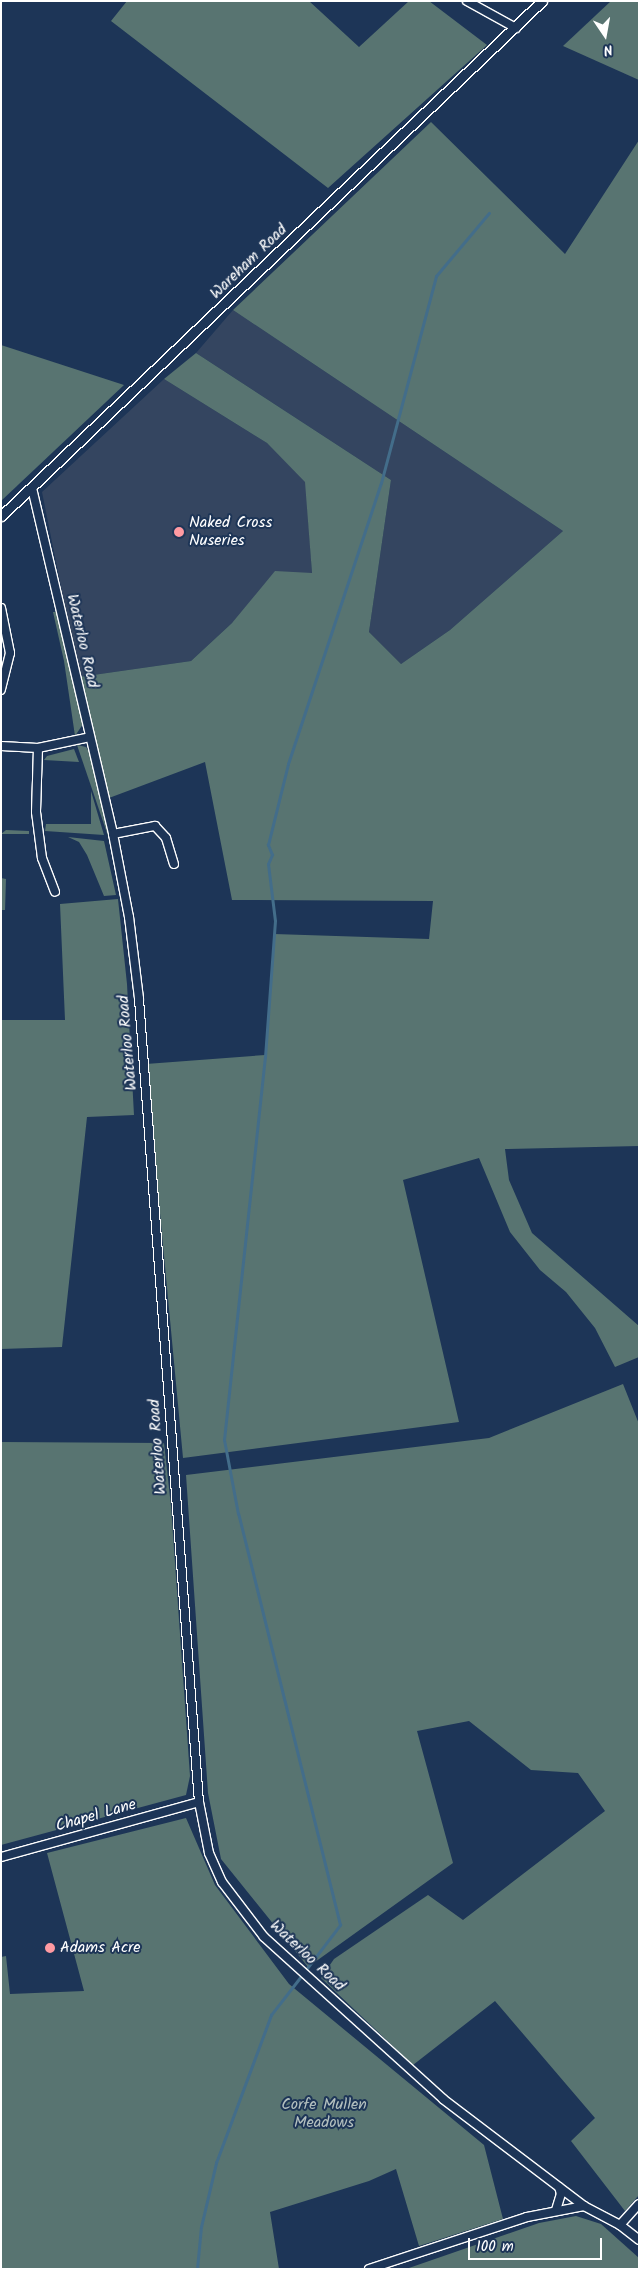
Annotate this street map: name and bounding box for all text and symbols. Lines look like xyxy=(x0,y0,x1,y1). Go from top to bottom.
north arrow xyxy=(580,10,630,60)
text: N xyxy=(602,38,615,61)
street label: Wareham Road xyxy=(206,220,292,304)
place label: Naked Cross Nuseries xyxy=(189,513,272,551)
marker: Naked Cross Nuseries xyxy=(173,526,185,538)
street label: Waterloo Road xyxy=(62,592,102,690)
street label: Waterloo Road xyxy=(114,995,142,1091)
street label: Waterloo Road xyxy=(145,1399,171,1495)
street label: Chapel Lane xyxy=(54,1795,138,1837)
street label: Waterloo Road xyxy=(265,1916,349,1996)
place label: Adams Acre xyxy=(60,1938,141,1958)
marker: Adams Acre xyxy=(44,1942,56,1954)
park label: Corfe Mullen Meadows xyxy=(281,2095,367,2133)
scale bar xyxy=(470,2228,604,2260)
text: 100 m xyxy=(476,2235,514,2259)

